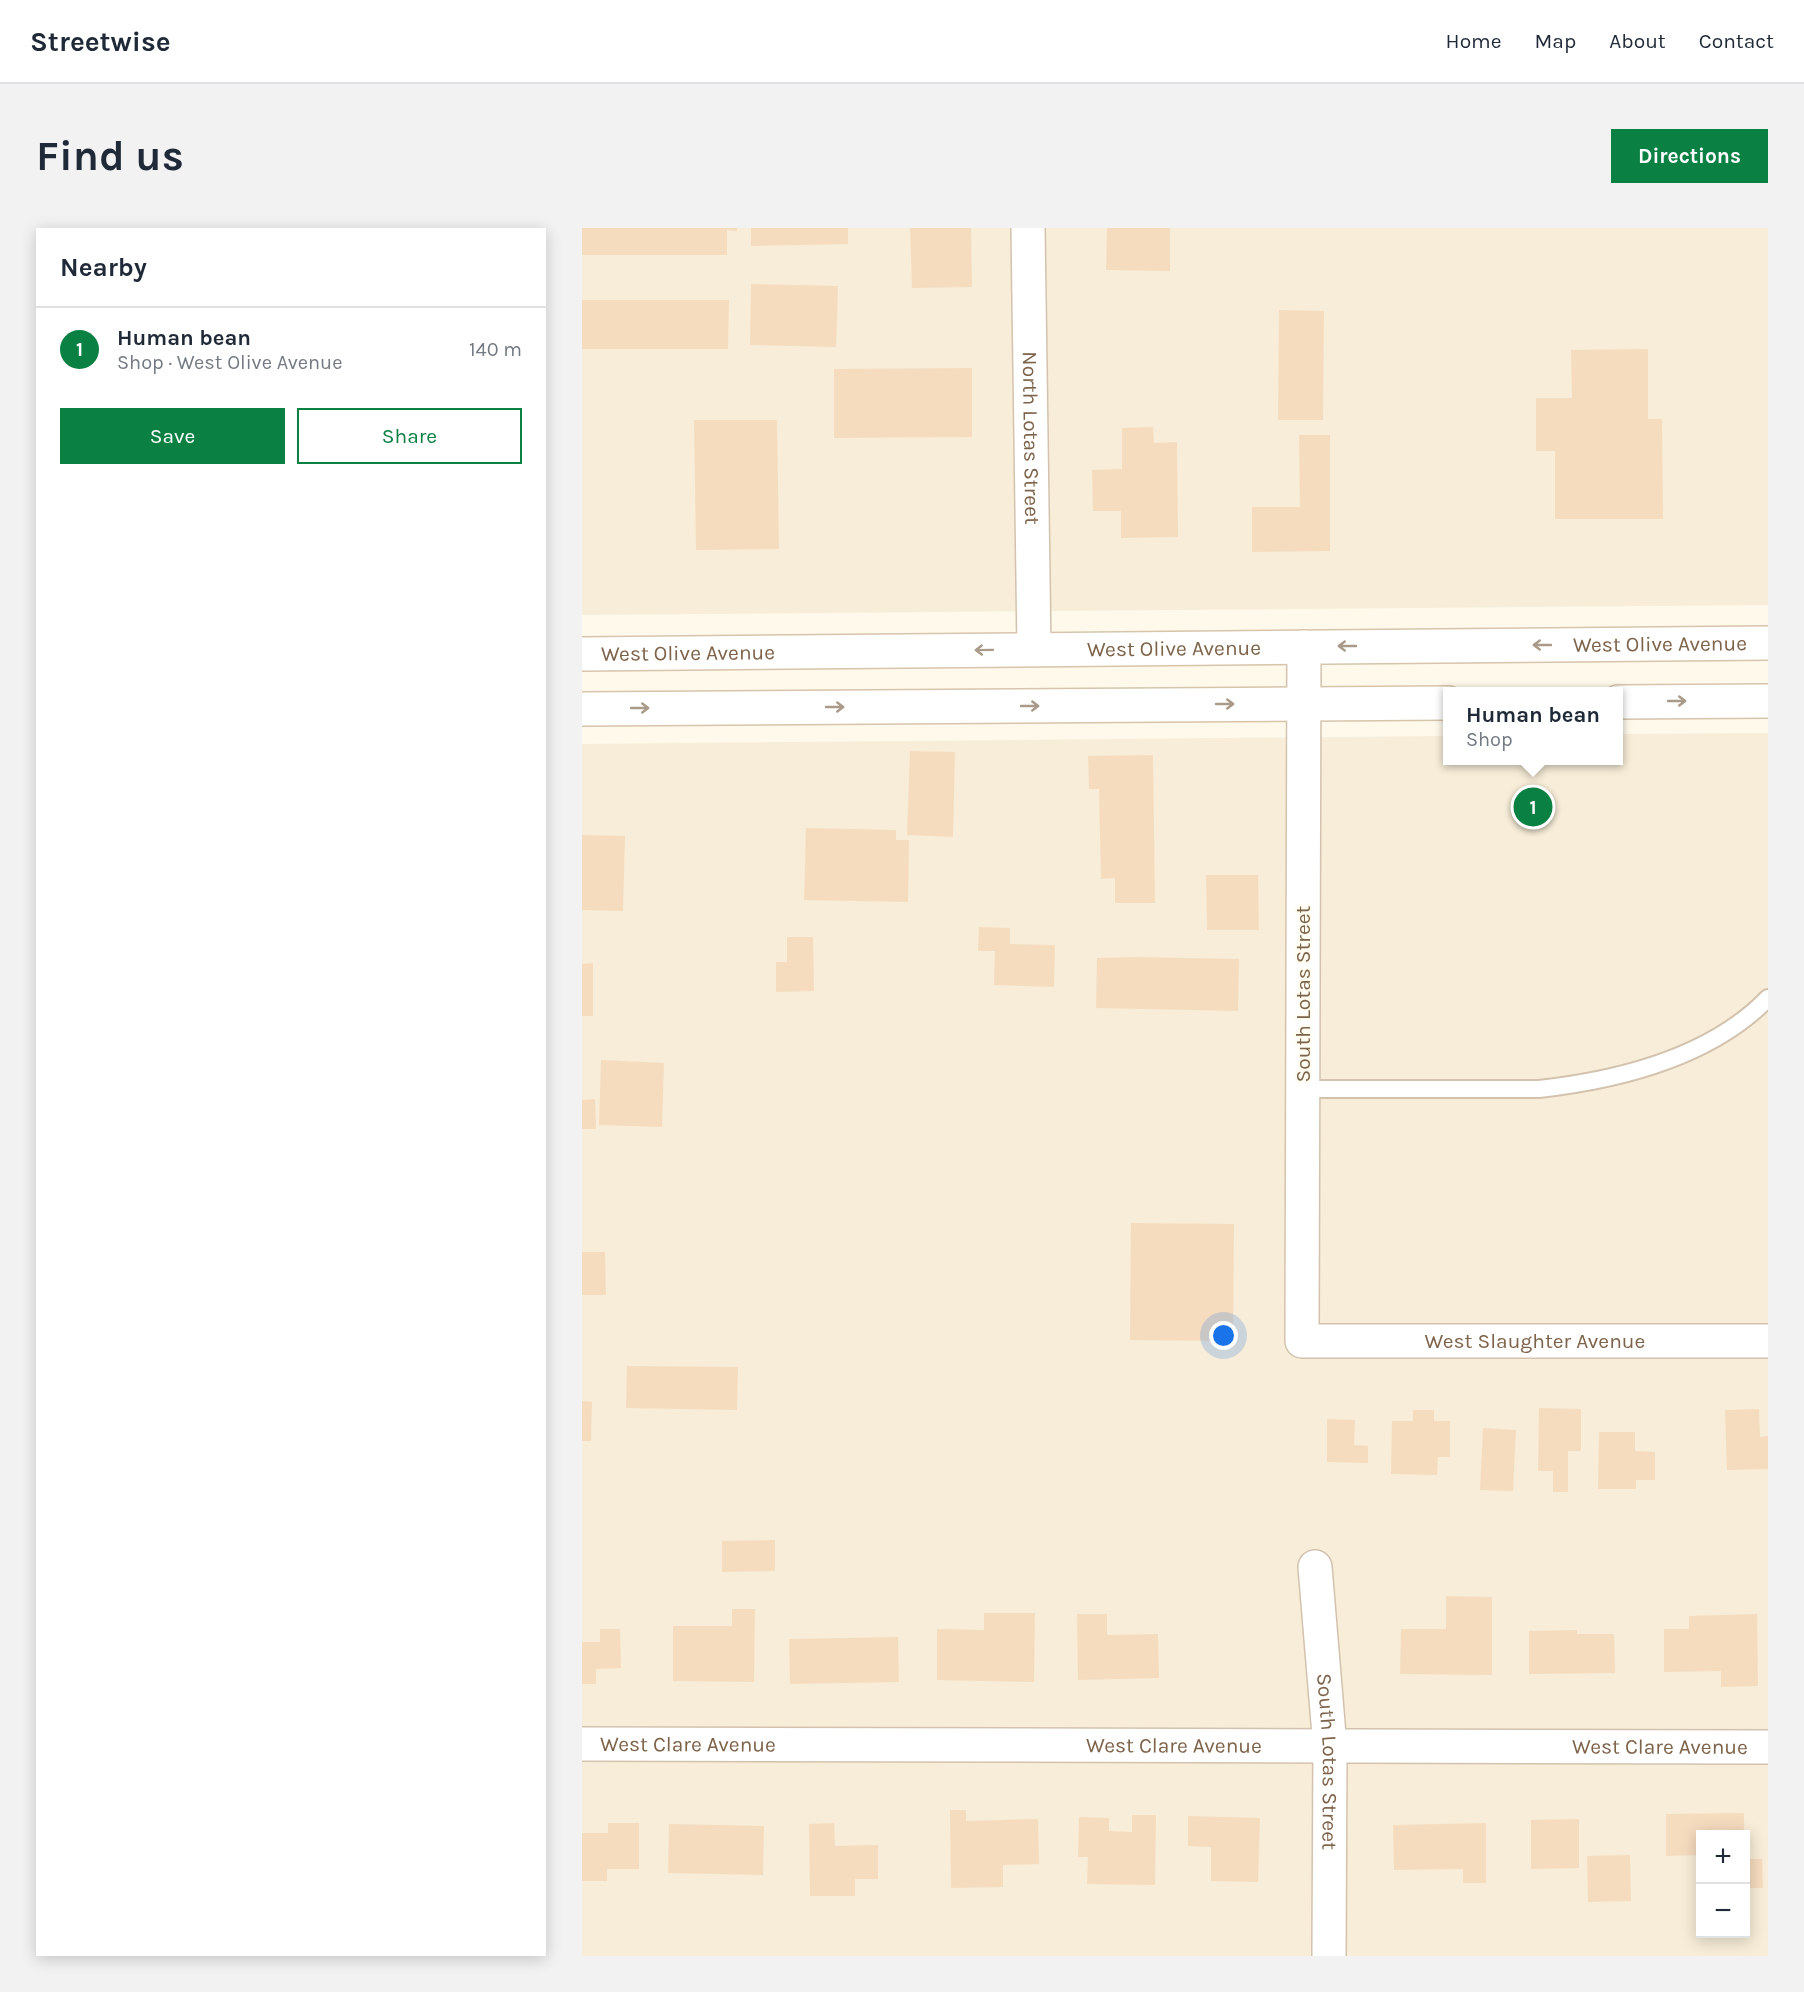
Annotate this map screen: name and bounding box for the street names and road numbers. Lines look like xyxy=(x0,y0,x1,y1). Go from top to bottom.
street label: North Lotas Street xyxy=(1018,351,1044,525)
street label: West Olive Avenue xyxy=(1573,631,1747,657)
street label: West Olive Avenue xyxy=(1087,636,1261,661)
street label: West Olive Avenue xyxy=(601,640,775,666)
street label: South Lotas Street xyxy=(1291,905,1315,1082)
street label: West Slaughter Avenue xyxy=(1425,1329,1645,1353)
street label: South Lotas Street xyxy=(1312,1672,1342,1850)
street label: West Clare Avenue xyxy=(600,1732,776,1756)
street label: West Clare Avenue xyxy=(1086,1733,1262,1758)
street label: West Clare Avenue xyxy=(1572,1735,1748,1759)

